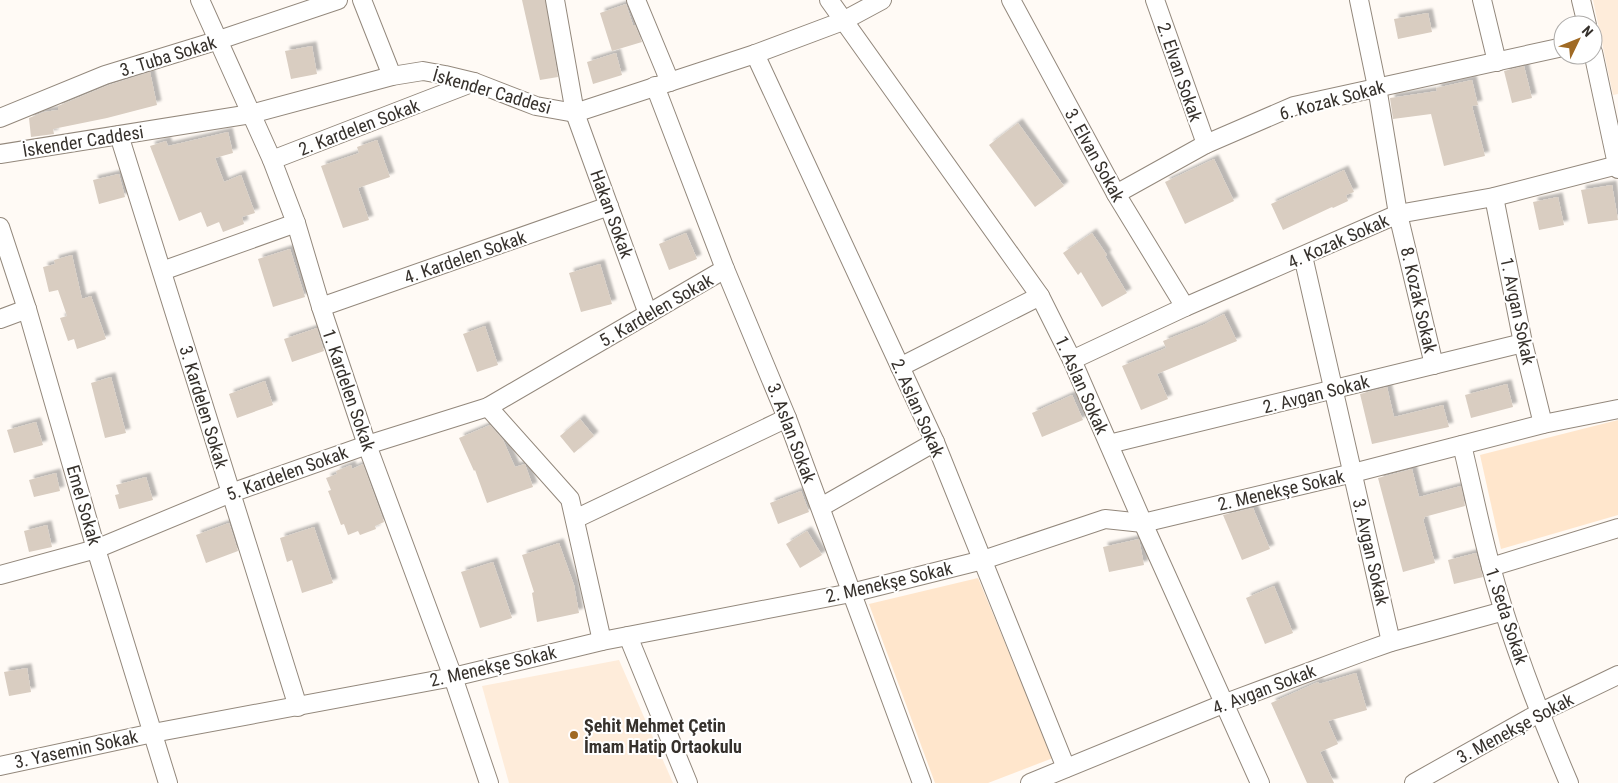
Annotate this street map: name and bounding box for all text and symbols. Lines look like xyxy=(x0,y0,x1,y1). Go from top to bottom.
north arrow xyxy=(1553,15,1603,65)
street label: 2. Elvan Sokak xyxy=(1153,20,1207,124)
text: N xyxy=(1579,23,1596,40)
street label: 3. Tuba Sokak xyxy=(117,31,219,81)
street label: İskender Caddesi xyxy=(430,64,554,118)
street label: 6. Kozak Sokak xyxy=(1277,76,1387,124)
street label: 2. Kardelen Sokak xyxy=(296,94,422,160)
street label: 3. Elvan Sokak xyxy=(1061,105,1129,205)
street label: İskender Caddesi xyxy=(21,121,145,161)
street label: Hakan Sokak xyxy=(586,167,638,261)
street label: 4. Kozak Sokak xyxy=(1284,209,1392,273)
street label: 4. Kardelen Sokak xyxy=(401,226,529,288)
street label: 8. Kozak Sokak xyxy=(1397,245,1441,355)
street label: 1. Avgan Sokak xyxy=(1496,256,1540,366)
street label: 5. Kardelen Sokak xyxy=(596,269,716,351)
street label: 1. Kardelen Sokak xyxy=(318,326,380,454)
street label: 1. Aslan Sokak xyxy=(1051,333,1113,437)
street label: 3. Kardelen Sokak xyxy=(175,343,233,471)
street label: 2. Aslan Sokak xyxy=(887,356,949,460)
street label: 2. Avgan Sokak xyxy=(1261,371,1371,417)
street label: 3. Aslan Sokak xyxy=(763,380,821,486)
street label: 5. Kardelen Sokak xyxy=(223,441,351,505)
street label: Emel Sokak xyxy=(63,462,105,548)
street label: 2. Menekşe Sokak xyxy=(1216,465,1346,515)
street label: 3. Avgan Sokak xyxy=(1349,497,1393,607)
street label: 2. Menekşe Sokak xyxy=(824,557,954,607)
street label: 1. Seda Sokak xyxy=(1481,565,1533,667)
street label: 2. Menekşe Sokak xyxy=(428,641,558,691)
street label: 4. Avgan Sokak xyxy=(1209,660,1319,718)
street label: 3. Menekşe Sokak xyxy=(1453,688,1577,768)
place label: Şehit Mehmet Çetin İmam Hatip Ortaokulu xyxy=(584,715,742,757)
street label: 3. Yasemin Sokak xyxy=(12,726,140,772)
marker: Şehit Mehmet Çetin İmam Hatip Ortaokulu xyxy=(568,729,580,741)

